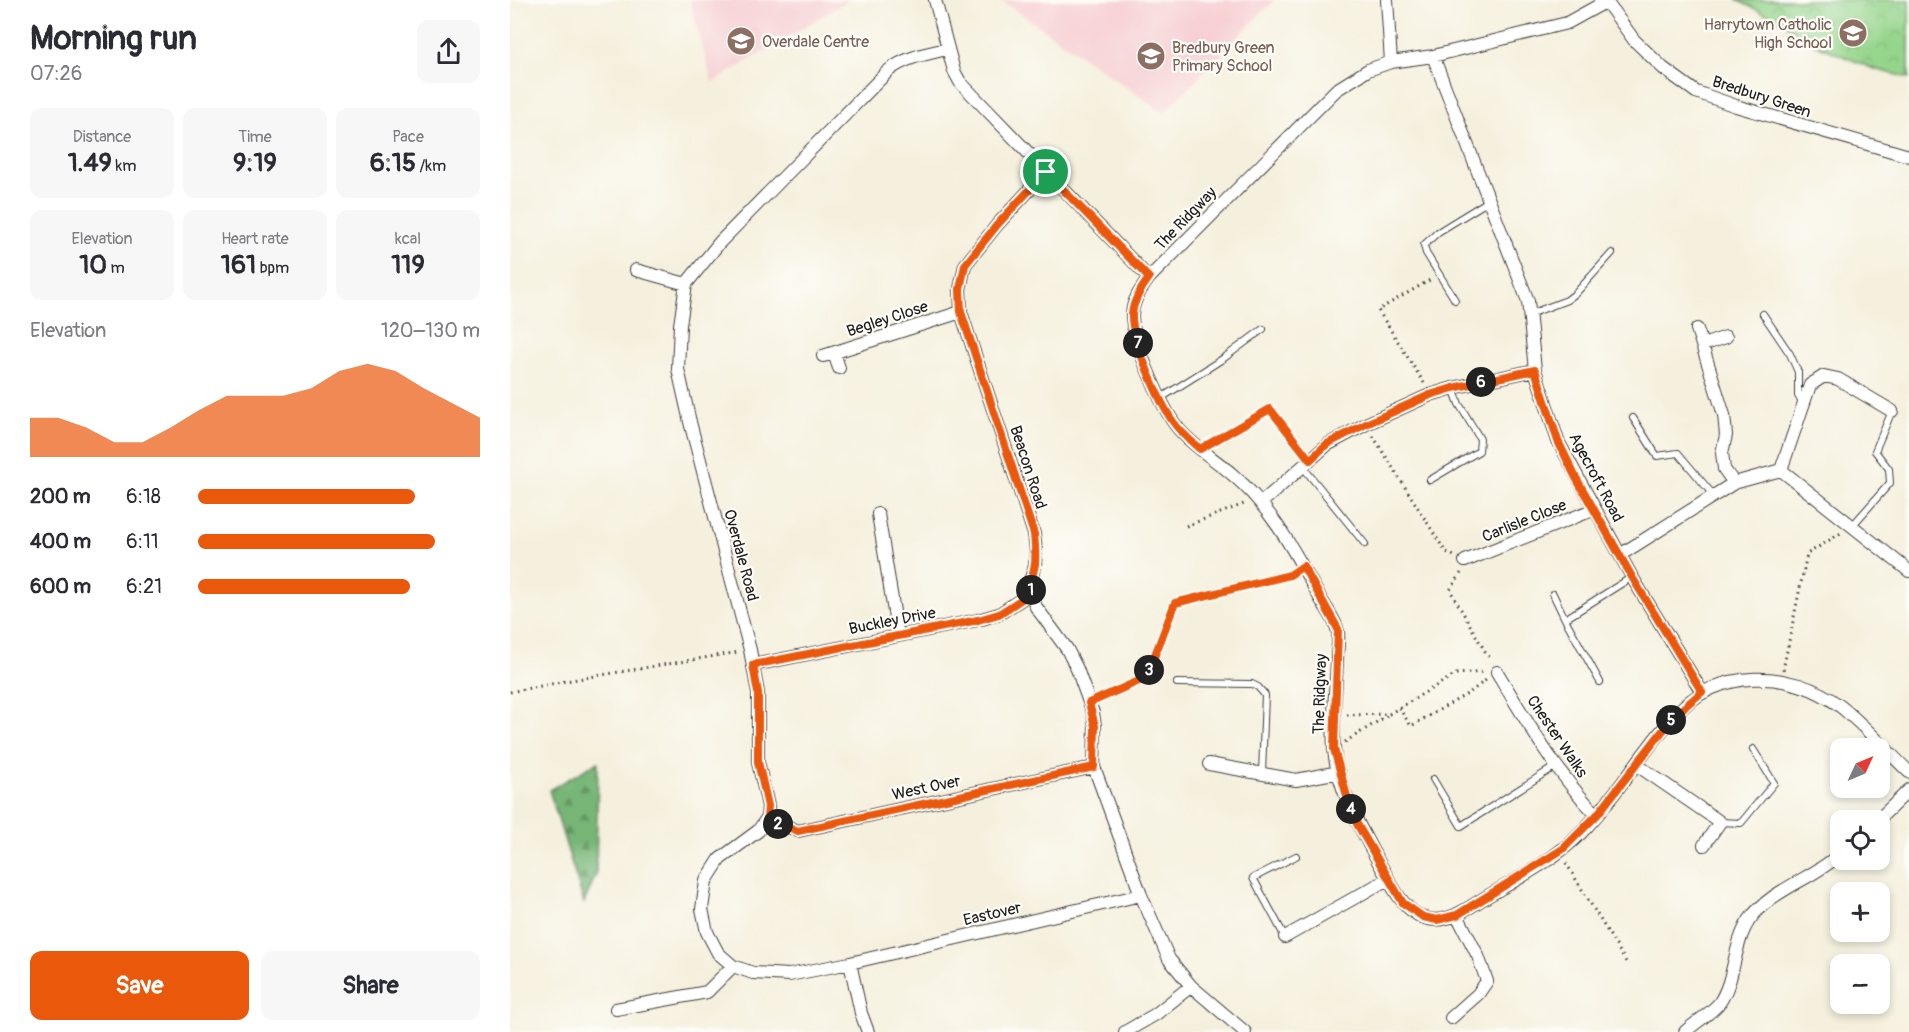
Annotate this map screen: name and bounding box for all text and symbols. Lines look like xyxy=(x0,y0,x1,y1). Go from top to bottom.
place label: Harrytown Catholic High School xyxy=(1704,15,1832,53)
school or university icon: Harrytown Catholic High School xyxy=(1837,17,1869,49)
text: Morning run xyxy=(30,18,197,59)
button: share xyxy=(417,20,480,83)
school or university icon: Overdale Centre xyxy=(725,25,757,57)
place label: Overdale Centre xyxy=(762,32,869,52)
place label: Bredbury Green Primary School xyxy=(1172,38,1275,76)
school or university icon: Bredbury Green Primary School xyxy=(1135,40,1167,72)
text: 07:26 xyxy=(30,61,82,86)
street label: Bredbury Green xyxy=(1710,72,1814,122)
text: Distance xyxy=(73,127,131,147)
text: Time xyxy=(238,127,272,147)
text: Pace xyxy=(392,127,424,147)
pin xyxy=(1020,146,1071,197)
text: 1.49 xyxy=(68,147,112,179)
text: 9:19 xyxy=(233,147,277,179)
text: 6:15 xyxy=(370,147,416,179)
icon: arrive xyxy=(1029,155,1062,188)
text: km xyxy=(112,156,136,176)
text: /km xyxy=(416,156,446,176)
street label: The Ridgway xyxy=(1150,183,1221,255)
text: Elevation xyxy=(72,229,132,249)
text: Heart rate xyxy=(221,229,289,249)
text: kcal xyxy=(395,229,421,249)
text: 10 xyxy=(79,249,107,281)
text: 161 xyxy=(221,249,256,281)
text: 119 xyxy=(391,249,425,281)
text: m xyxy=(107,258,125,278)
text: bpm xyxy=(256,258,289,278)
street label: Begley Close xyxy=(844,296,931,341)
text: Elevation xyxy=(30,318,106,343)
text: 120–130 m xyxy=(381,318,480,343)
pin: 7 xyxy=(1123,328,1153,358)
text: 7 xyxy=(1134,333,1142,353)
pin: 6 xyxy=(1466,367,1496,397)
text: 6 xyxy=(1476,372,1486,392)
street label: Beacon Road xyxy=(1005,423,1051,512)
street label: Agecroft Road xyxy=(1564,430,1628,525)
text: 200 m xyxy=(30,484,91,509)
text: 6:18 xyxy=(126,484,161,509)
street label: Carlisle Close xyxy=(1479,495,1570,547)
street label: Overdale Road xyxy=(719,507,763,603)
text: 400 m xyxy=(30,529,91,554)
text: 6:11 xyxy=(126,529,159,554)
text: 600 m xyxy=(30,574,91,599)
text: 6:21 xyxy=(126,574,162,599)
pin: 1 xyxy=(1016,575,1046,605)
text: 1 xyxy=(1028,580,1034,600)
street label: Buckley Drive xyxy=(847,603,937,639)
street label: The Ridgway xyxy=(1309,653,1331,735)
pin: 3 xyxy=(1134,655,1164,685)
text: 3 xyxy=(1145,660,1153,680)
street label: Chester Walks xyxy=(1522,692,1592,781)
pin: 5 xyxy=(1656,705,1686,735)
text: 5 xyxy=(1667,710,1675,730)
north arrow xyxy=(1830,738,1890,798)
map controls xyxy=(1830,738,1890,1014)
street label: West Over xyxy=(890,771,963,805)
pin: 4 xyxy=(1336,794,1366,824)
text: 4 xyxy=(1346,799,1356,819)
pin: 2 xyxy=(763,809,793,839)
button: locate xyxy=(1830,810,1890,870)
text: 2 xyxy=(774,814,782,834)
button: + xyxy=(1830,882,1890,942)
street label: Eastover xyxy=(961,898,1023,930)
button: Save xyxy=(30,951,249,1020)
button: Share xyxy=(261,951,480,1020)
button: − xyxy=(1830,954,1890,1014)

